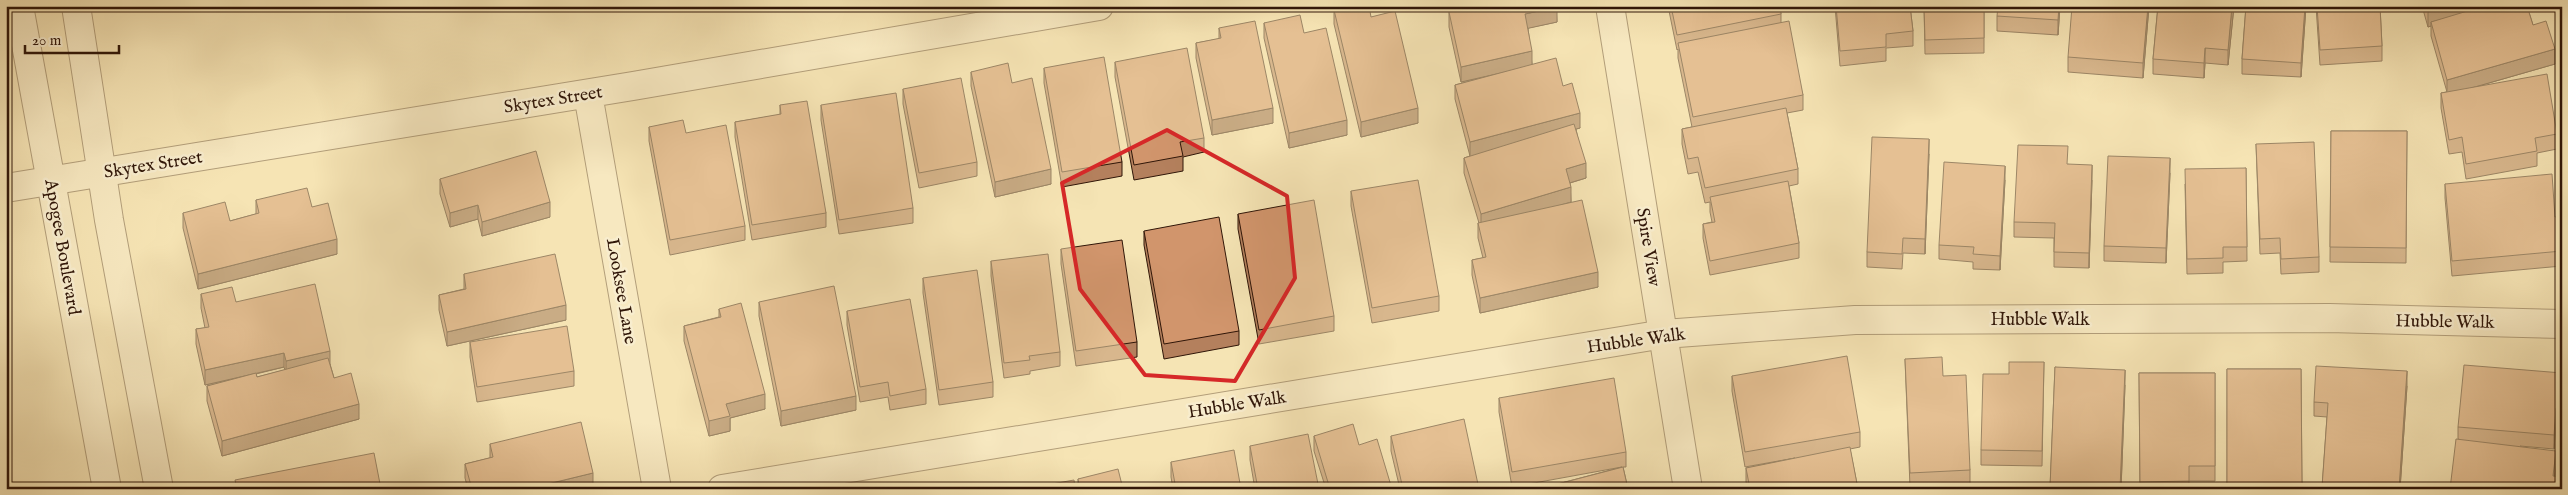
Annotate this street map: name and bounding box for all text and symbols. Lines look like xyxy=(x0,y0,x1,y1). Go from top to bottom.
scale bar xyxy=(25,22,119,54)
text: 20 m xyxy=(32,31,62,50)
street label: Skytex Street xyxy=(502,81,604,120)
street label: Skytex Street xyxy=(102,146,204,185)
street label: Apogee Boulevard xyxy=(38,176,85,317)
street label: Spire View xyxy=(1630,206,1665,289)
street label: Looksee Lane xyxy=(600,237,641,346)
street label: Hubble Walk xyxy=(1990,309,2090,332)
street label: Hubble Walk xyxy=(2395,310,2495,335)
street label: Hubble Walk xyxy=(1586,323,1687,360)
street label: Hubble Walk xyxy=(1186,386,1288,425)

